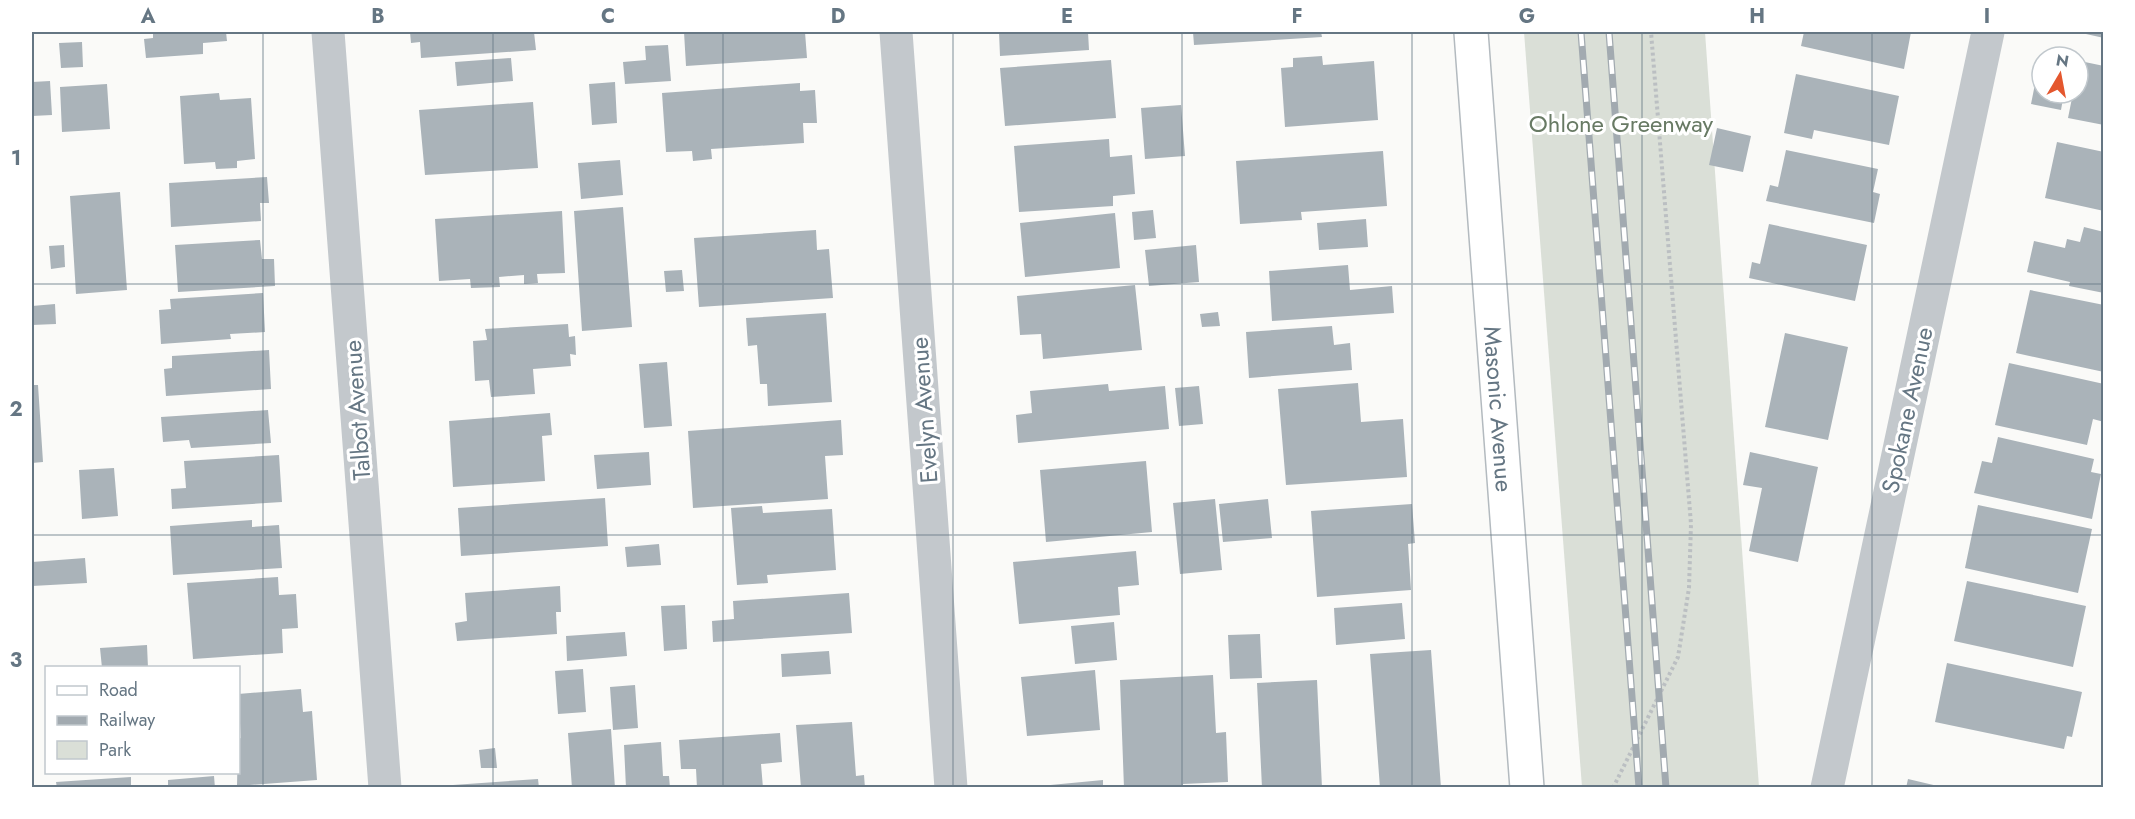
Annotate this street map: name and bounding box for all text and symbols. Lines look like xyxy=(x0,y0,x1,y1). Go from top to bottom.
text: A xyxy=(140,2,156,31)
text: B xyxy=(371,2,385,31)
text: C xyxy=(601,2,615,31)
text: D xyxy=(831,2,845,31)
text: E xyxy=(1061,2,1073,31)
text: F xyxy=(1291,2,1303,31)
text: G xyxy=(1519,2,1535,31)
text: H xyxy=(1749,2,1765,31)
text: I xyxy=(1984,2,1990,31)
north arrow xyxy=(2030,45,2090,105)
text: N xyxy=(2054,48,2071,73)
park label: Ohlone Greenway xyxy=(1529,106,1714,141)
text: 1 xyxy=(11,144,21,173)
street label: Spokane Avenue xyxy=(1872,324,1942,496)
street label: Masonic Avenue xyxy=(1475,325,1523,493)
street label: Evelyn Avenue xyxy=(901,336,947,484)
street label: Talbot Avenue xyxy=(335,339,379,481)
text: 2 xyxy=(9,395,23,424)
text: 3 xyxy=(10,646,22,675)
legend xyxy=(45,666,240,774)
text: Road xyxy=(99,677,138,703)
text: Railway xyxy=(99,707,155,733)
text: Park xyxy=(99,737,131,763)

